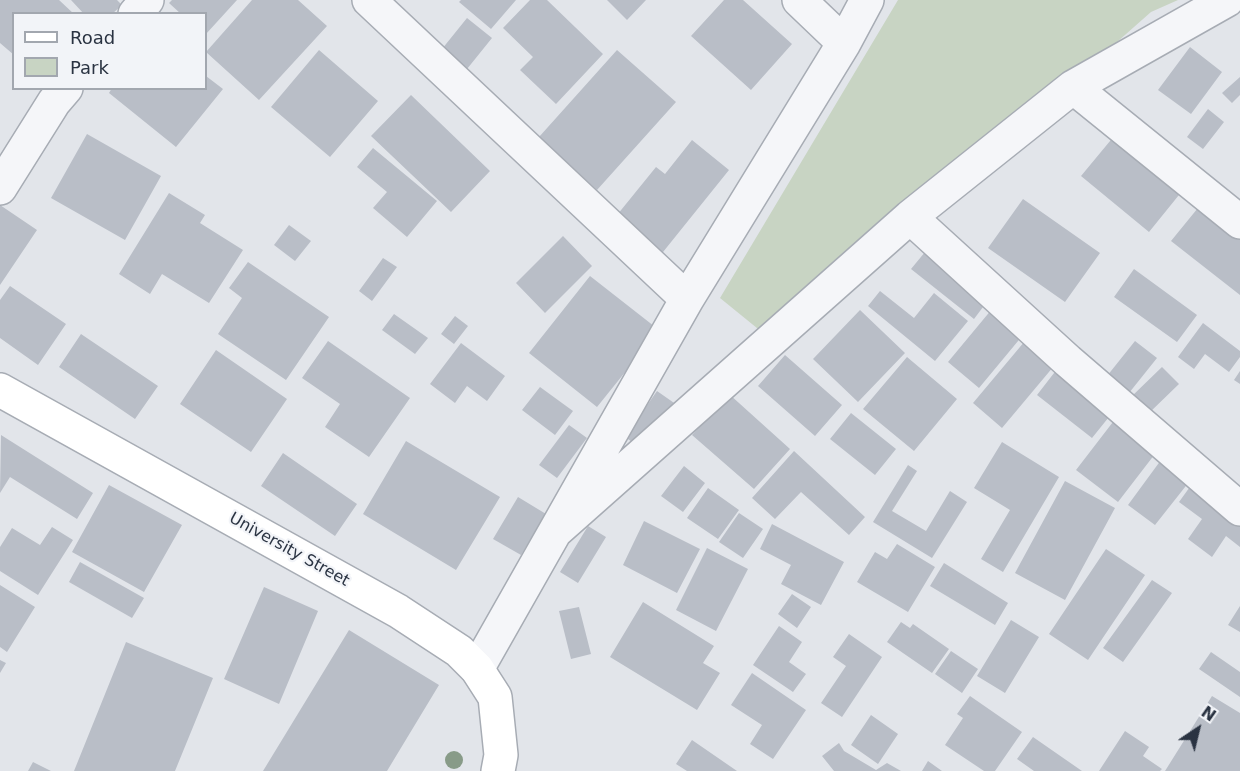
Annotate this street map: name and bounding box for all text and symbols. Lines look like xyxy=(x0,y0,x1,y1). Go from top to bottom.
legend xyxy=(12,12,207,90)
text: Road xyxy=(70,27,115,48)
text: Park xyxy=(70,57,109,78)
street label: University Street xyxy=(226,509,352,591)
north arrow xyxy=(1168,699,1228,759)
text: N xyxy=(1198,702,1220,725)

